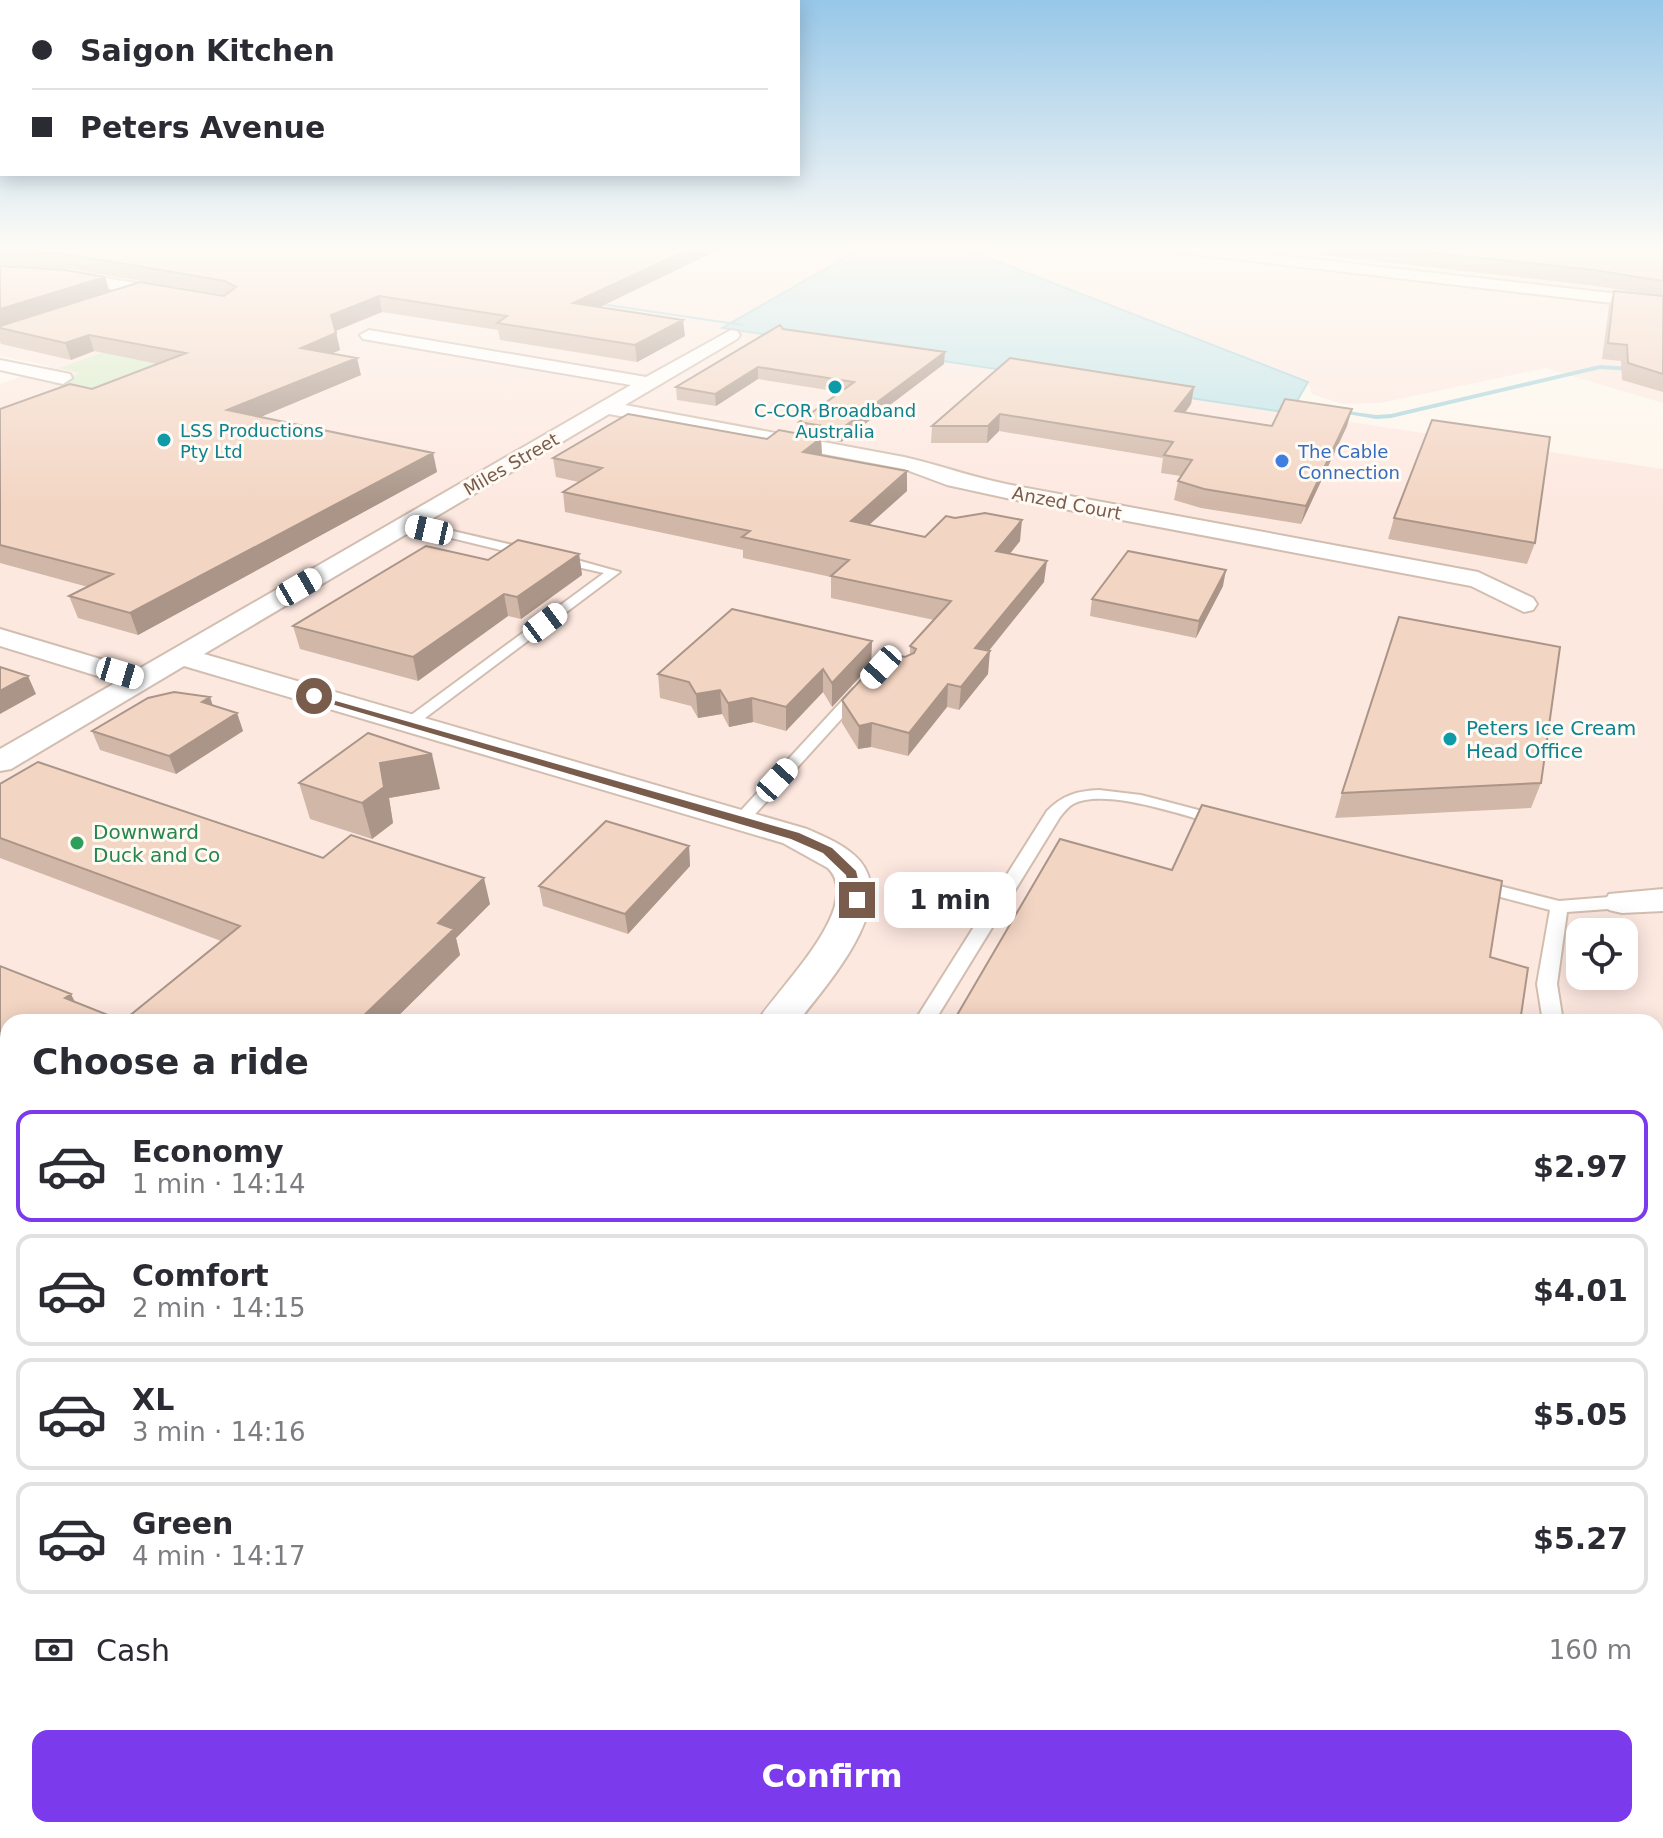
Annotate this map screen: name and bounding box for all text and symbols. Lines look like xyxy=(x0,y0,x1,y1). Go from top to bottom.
text: Saigon Kitchen xyxy=(80,33,335,68)
text: Peters Avenue xyxy=(80,110,325,145)
marker: C-COR Broadband Australia xyxy=(826,378,844,396)
place label: C-COR Broadband Australia xyxy=(754,400,916,442)
place label: LSS Productions Pty Ltd xyxy=(180,420,324,462)
street label: Miles Street xyxy=(460,428,562,500)
marker: LSS Productions Pty Ltd xyxy=(155,431,173,449)
place label: The Cable Connection xyxy=(1297,441,1400,483)
marker: The Cable Connection xyxy=(1273,452,1291,470)
street label: Anzed Court xyxy=(1011,482,1123,524)
car xyxy=(403,513,455,547)
car xyxy=(272,565,326,609)
car xyxy=(519,599,571,647)
car xyxy=(856,641,906,693)
car xyxy=(94,655,146,691)
route start xyxy=(296,678,332,714)
place label: Peters Ice Cream Head Office xyxy=(1466,716,1636,763)
marker: Peters Ice Cream Head Office xyxy=(1441,730,1459,748)
car xyxy=(752,754,802,806)
place label: Downward Duck and Co xyxy=(93,820,220,867)
marker: Downward Duck and Co xyxy=(68,834,86,852)
callout: 1 min xyxy=(885,872,1017,928)
route end xyxy=(839,882,875,918)
text: 1 min xyxy=(909,885,991,915)
map controls xyxy=(1566,918,1638,990)
button: locate xyxy=(1566,918,1638,990)
text: Choose a ride xyxy=(32,1041,309,1082)
icon: car xyxy=(36,1130,108,1202)
text: Economy xyxy=(132,1134,284,1169)
text: $2.97 xyxy=(1533,1149,1628,1184)
text: 1 min · 14:14 xyxy=(132,1169,306,1199)
icon: car xyxy=(36,1254,108,1326)
text: Comfort xyxy=(132,1258,269,1293)
text: $4.01 xyxy=(1533,1273,1628,1308)
text: 2 min · 14:15 xyxy=(132,1293,306,1323)
icon: car xyxy=(36,1378,108,1450)
text: XL xyxy=(132,1382,174,1417)
text: $5.05 xyxy=(1533,1397,1628,1432)
text: 3 min · 14:16 xyxy=(132,1417,306,1447)
icon: car xyxy=(36,1502,108,1574)
text: Green xyxy=(132,1506,233,1541)
text: $5.27 xyxy=(1533,1521,1628,1556)
text: 4 min · 14:17 xyxy=(132,1541,306,1571)
icon: cash xyxy=(32,1628,76,1672)
text: Cash xyxy=(96,1633,170,1668)
text: 160 m xyxy=(1549,1635,1632,1665)
button: Confirm xyxy=(32,1730,1632,1822)

